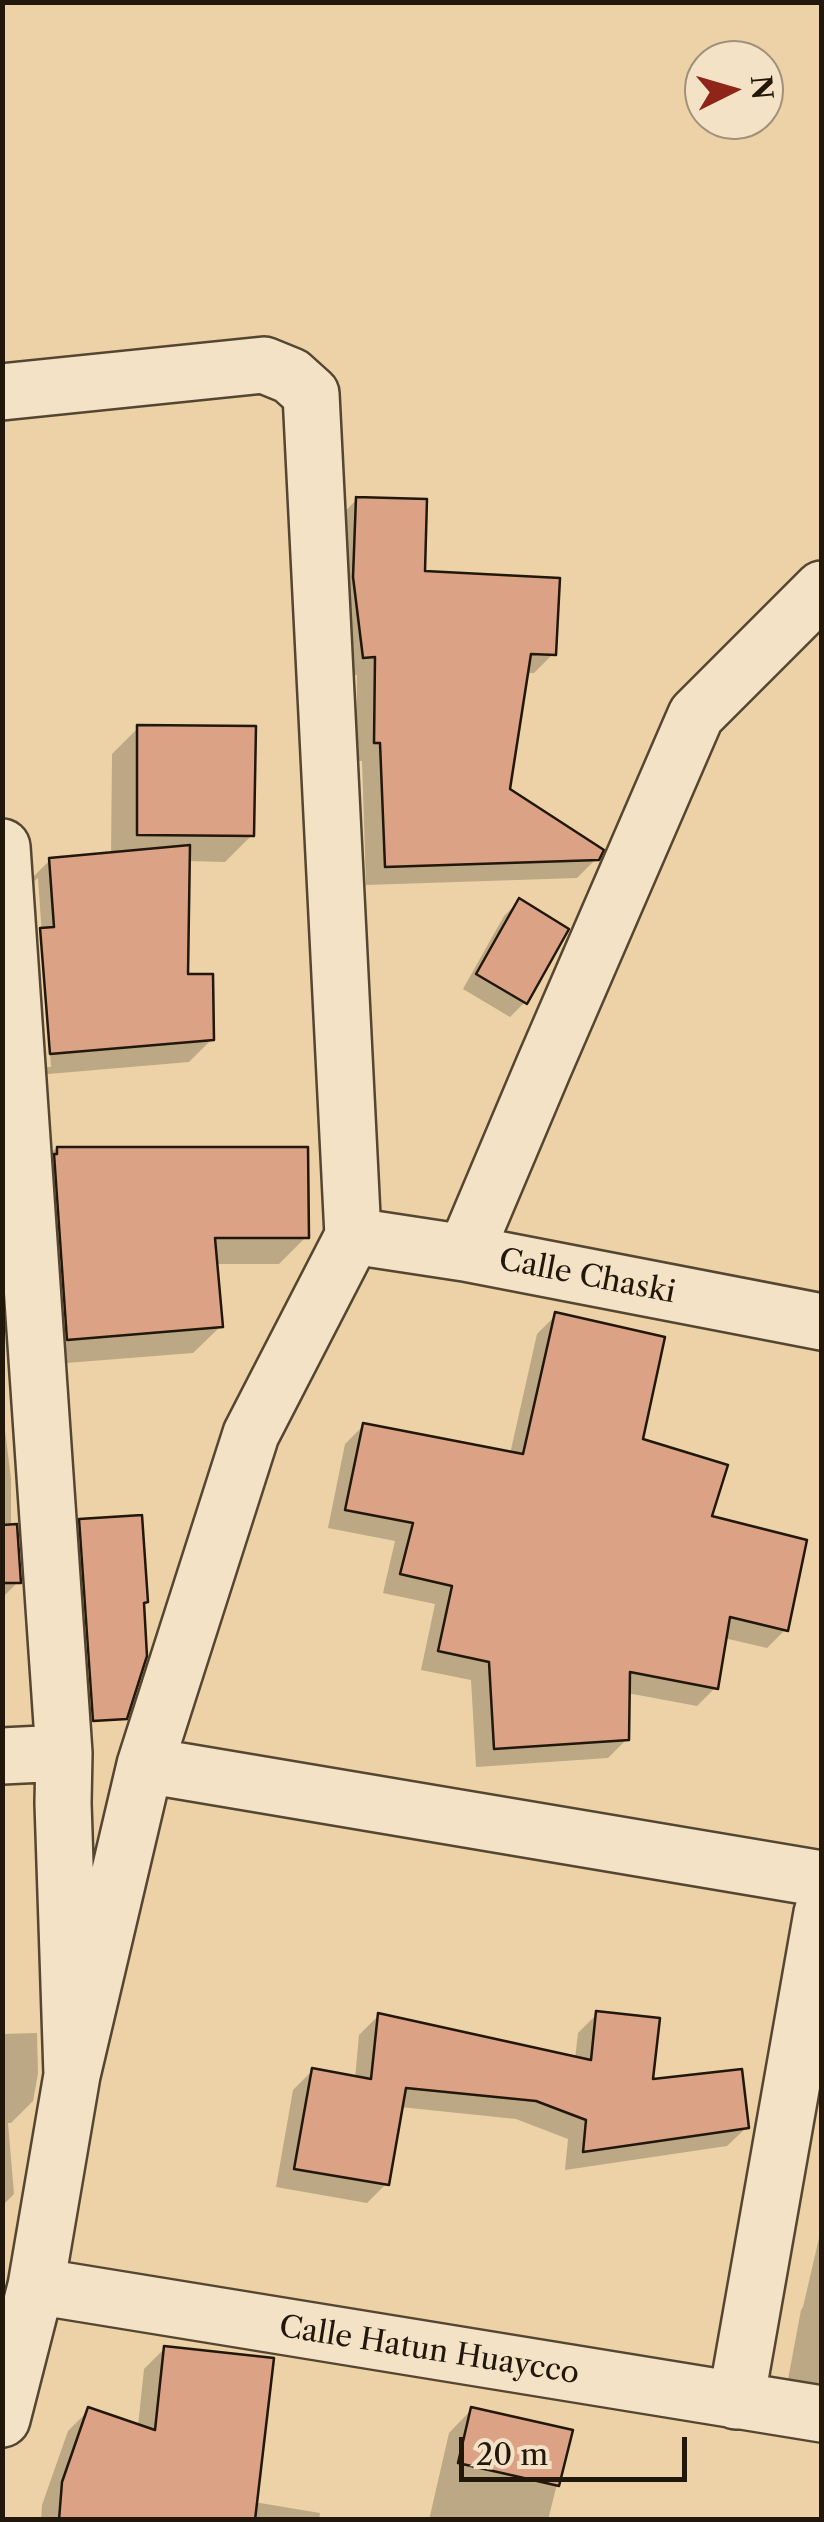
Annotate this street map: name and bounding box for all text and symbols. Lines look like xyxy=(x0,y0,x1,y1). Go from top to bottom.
north arrow xyxy=(684,40,784,140)
text: N xyxy=(744,74,780,101)
street label: Calle Chaski xyxy=(496,1242,678,1312)
street label: Calle Hatun Huaycco xyxy=(276,2310,582,2392)
scale bar xyxy=(464,2417,692,2479)
text: 20 m xyxy=(476,2436,548,2473)

